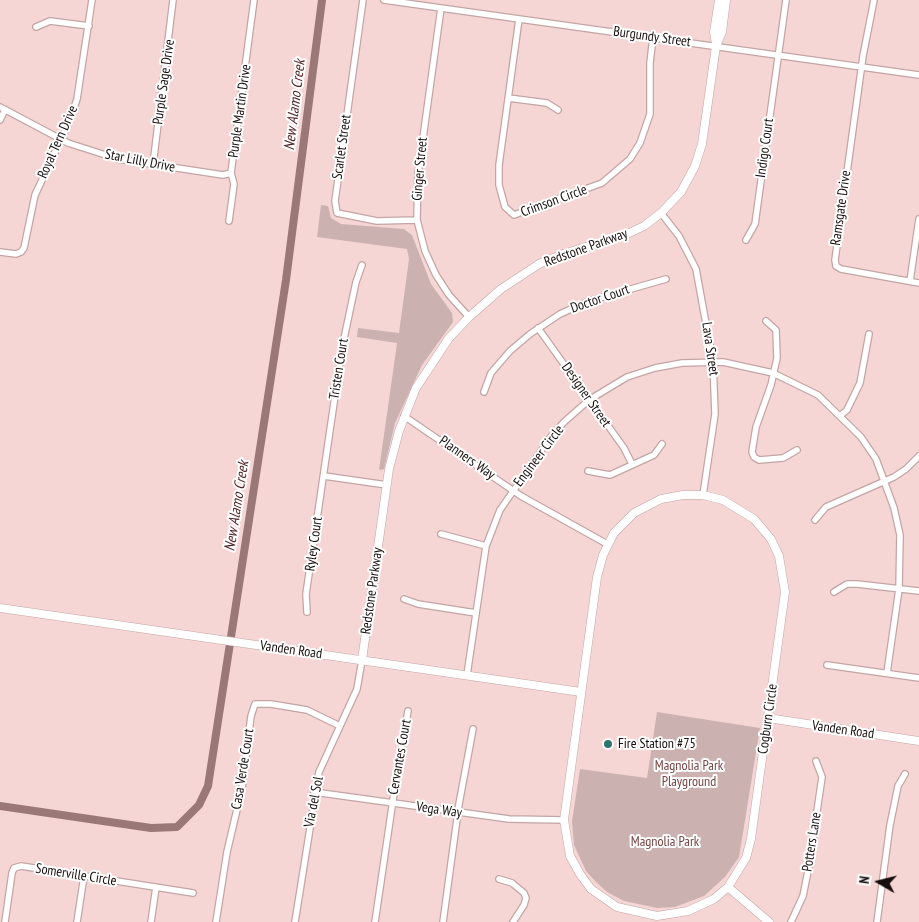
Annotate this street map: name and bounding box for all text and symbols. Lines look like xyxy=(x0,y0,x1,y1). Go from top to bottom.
street label: Burgundy Street xyxy=(612,23,692,51)
street label: Purple Sage Drive xyxy=(150,38,178,126)
water label: New Alamo Creek xyxy=(281,59,309,151)
street label: Purple Martin Drive xyxy=(225,63,255,159)
street label: Royal Tern Drive xyxy=(34,103,82,181)
street label: Scarlet Street xyxy=(329,114,355,180)
street label: Indigo Court xyxy=(753,117,777,179)
street label: Ginger Street xyxy=(409,137,431,201)
street label: Star Lilly Drive xyxy=(103,146,177,176)
street label: Ramsgate Drive xyxy=(827,169,855,247)
street label: Crimson Circle xyxy=(519,181,589,221)
street label: Redstone Parkway xyxy=(542,225,630,271)
street label: Doctor Court xyxy=(568,281,632,317)
street label: Lava Street xyxy=(698,321,722,377)
street label: Tristen Court xyxy=(326,337,352,401)
street label: Designer Street xyxy=(558,360,614,430)
street label: Engineer Circle xyxy=(510,422,568,490)
street label: Planners Way xyxy=(436,433,498,483)
water label: New Alamo Creek xyxy=(221,460,253,552)
street label: Ryley Court xyxy=(302,516,326,572)
street label: Redstone Parkway xyxy=(358,547,386,635)
street label: Vanden Road xyxy=(259,637,323,663)
street label: Cogburn Circle xyxy=(755,683,781,755)
street label: Vanden Road xyxy=(811,717,875,743)
street label: Cervantes Court xyxy=(385,718,415,796)
street label: Casa Verde Court xyxy=(228,727,258,811)
place label: Fire Station #75 xyxy=(618,736,696,752)
marker: Fire Station #75 xyxy=(602,738,614,750)
park label: Magnolia Park Playground xyxy=(655,758,723,790)
street label: Via del Sol xyxy=(301,775,327,829)
street label: Vega Way xyxy=(415,798,463,822)
street label: Potters Lane xyxy=(799,811,825,873)
park label: Magnolia Park xyxy=(631,834,699,850)
north arrow xyxy=(854,857,904,907)
street label: Somerville Circle xyxy=(34,860,118,890)
text: N xyxy=(855,875,874,885)

